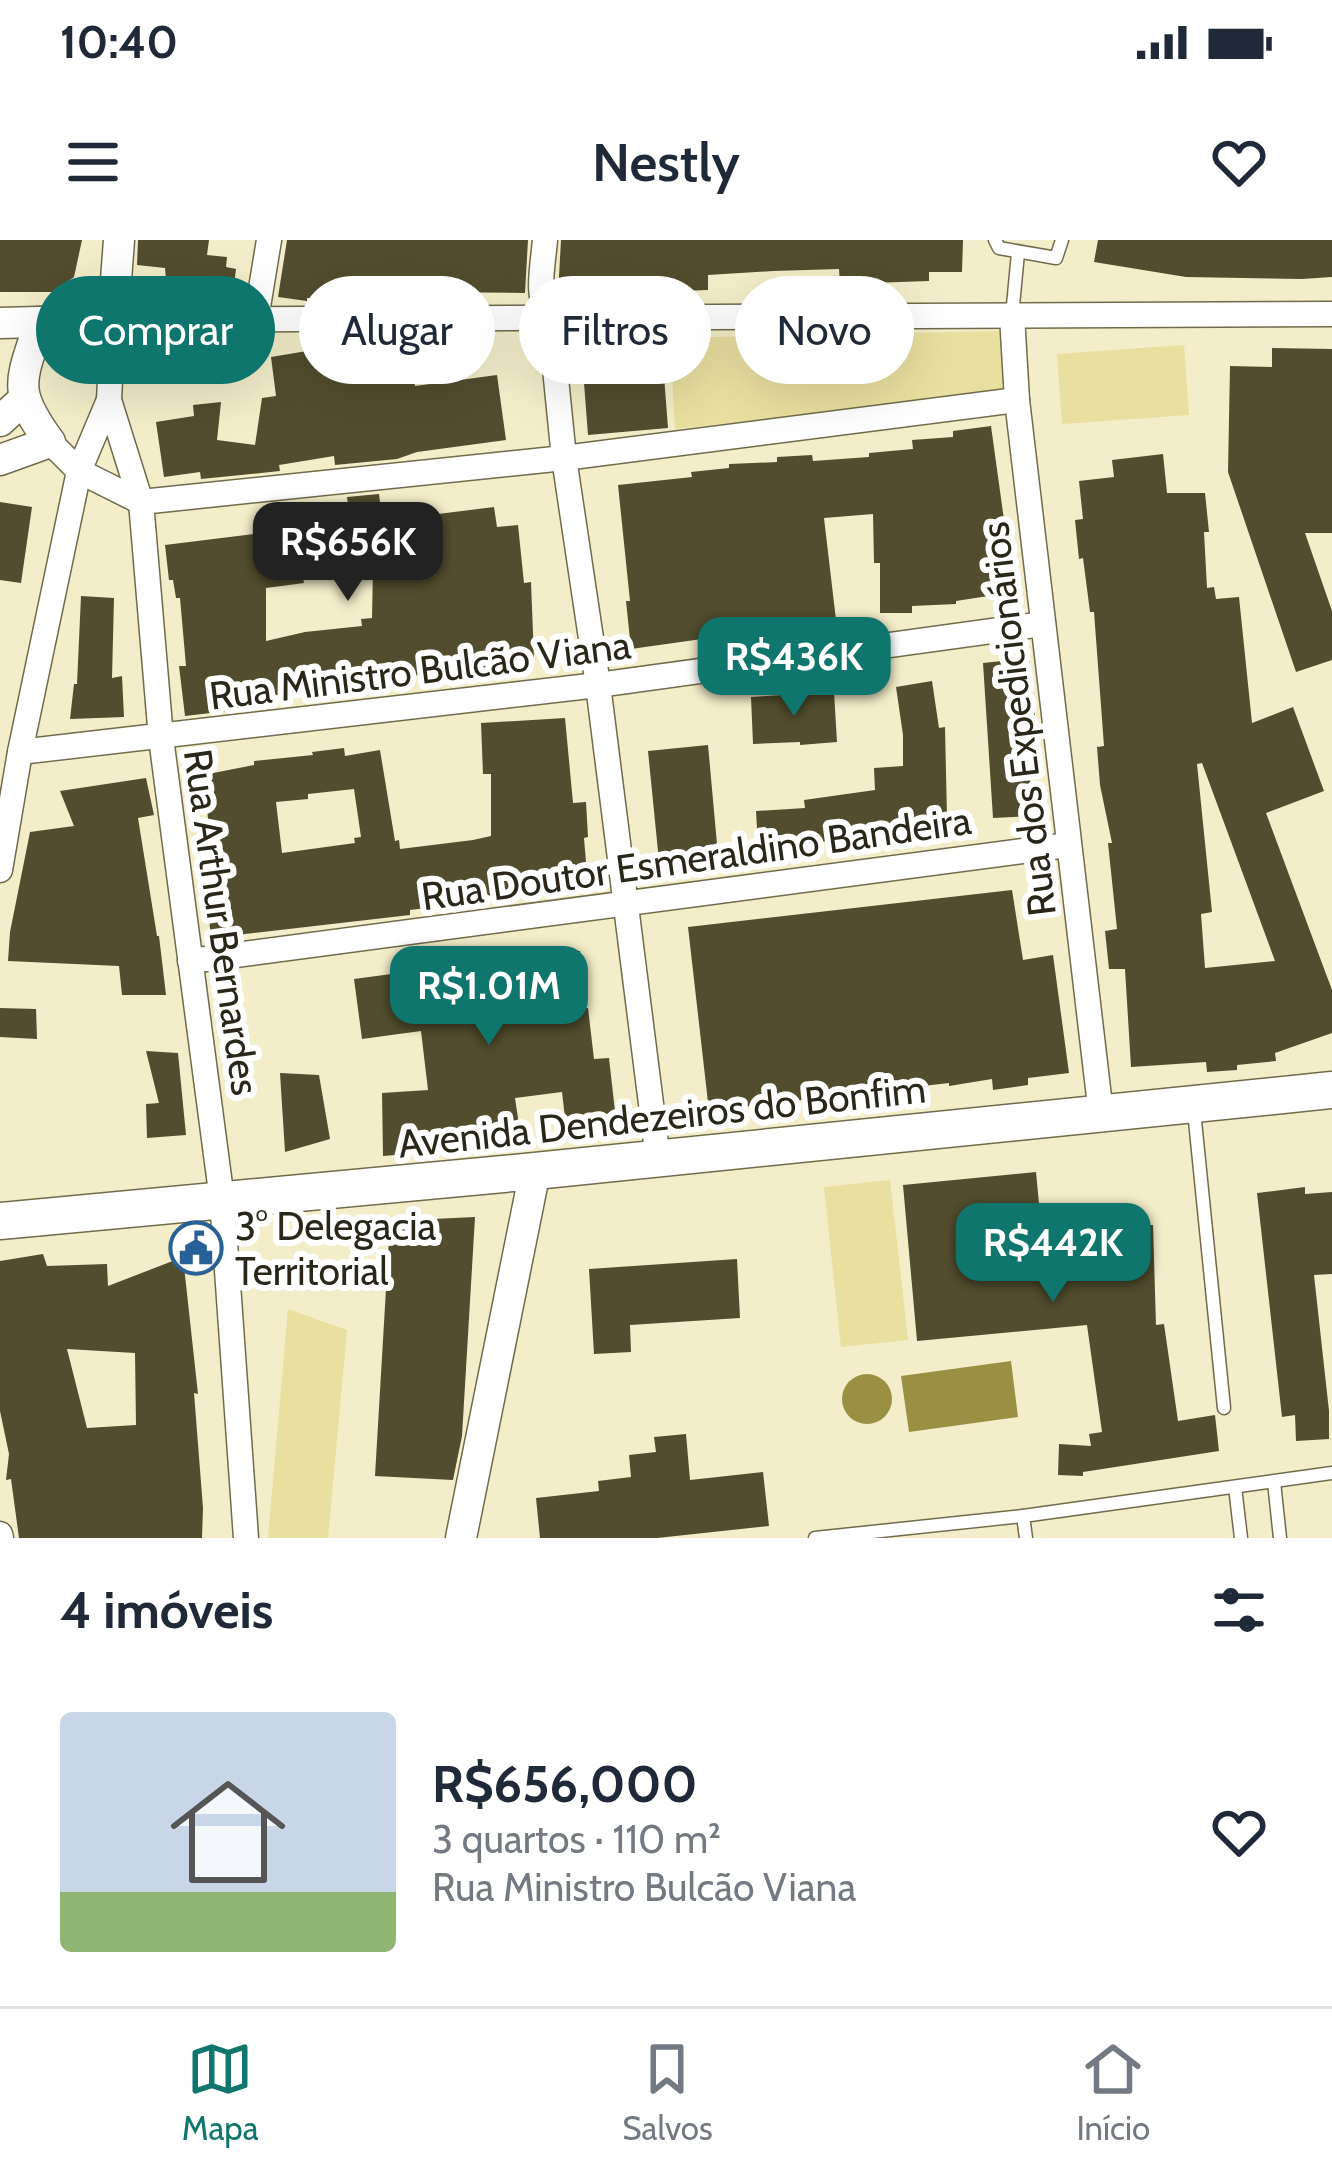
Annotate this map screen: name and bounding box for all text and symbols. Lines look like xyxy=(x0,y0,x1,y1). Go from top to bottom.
text: 10:40 xyxy=(60,15,178,69)
icon: menu xyxy=(60,129,126,195)
text: Nestly xyxy=(592,129,740,195)
icon: heart xyxy=(1206,129,1272,195)
chip: Comprar xyxy=(36,276,275,384)
chip: Alugar xyxy=(299,276,495,384)
chip: Filtros xyxy=(519,276,711,384)
chip: Novo xyxy=(735,276,914,384)
pin: R$656K xyxy=(250,502,446,604)
text: R$656K xyxy=(280,517,416,565)
street label: Rua dos Expedicionários xyxy=(970,519,1066,919)
pin: R$436K xyxy=(696,617,892,719)
street label: Rua Ministro Bulcão Viana xyxy=(207,620,634,720)
text: R$436K xyxy=(725,632,863,680)
street label: Rua Arthur Bernardes xyxy=(174,746,270,1098)
street label: Rua Doutor Esmeraldino Bandeira xyxy=(418,796,974,920)
pin: R$1.01M xyxy=(378,946,600,1048)
text: R$1.01M xyxy=(417,961,561,1009)
street label: Avenida Dendezeiros do Bonfim xyxy=(396,1064,928,1168)
place label: 3° Delegacia Territorial xyxy=(235,1202,436,1295)
pin: R$442K xyxy=(955,1203,1151,1305)
text: R$442K xyxy=(983,1218,1123,1266)
public building icon: 3° Delegacia Territorial xyxy=(168,1220,224,1276)
icon: filters xyxy=(1206,1577,1272,1643)
text: 4 imóveis xyxy=(60,1579,273,1641)
text: R$656,000 xyxy=(432,1753,698,1815)
icon: home xyxy=(156,1760,300,1904)
icon: heart xyxy=(1206,1799,1272,1865)
text: 3 quartos · 110 m² xyxy=(432,1815,721,1863)
text: Rua Ministro Bulcão Viana xyxy=(432,1863,856,1911)
tab: Mapa xyxy=(182,2036,259,2148)
tab: Salvos xyxy=(622,2036,713,2148)
tab: Início xyxy=(1076,2036,1150,2148)

